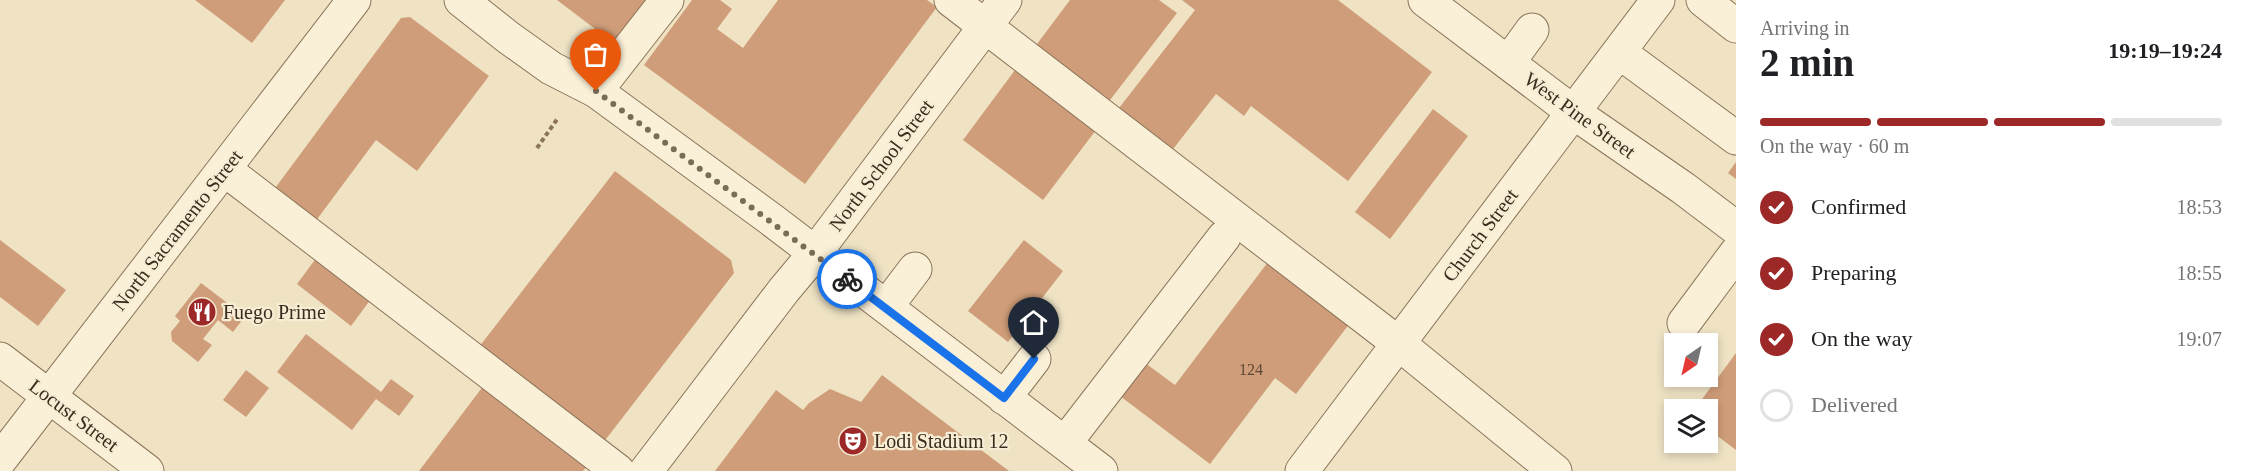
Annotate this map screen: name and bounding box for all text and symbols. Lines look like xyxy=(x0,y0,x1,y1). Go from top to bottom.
text: Arriving in xyxy=(1760,17,1849,39)
pin xyxy=(570,29,621,91)
icon: bag xyxy=(579,38,612,71)
text: 19:19–19:24 xyxy=(2108,38,2222,63)
text: 2 min xyxy=(1760,41,1854,84)
street label: West Pine Street xyxy=(1520,67,1640,163)
street label: North School Street xyxy=(824,95,938,235)
text: On the way · 60 m xyxy=(1760,135,1909,157)
street label: North Sacramento Street xyxy=(107,145,247,315)
street label: Church Street xyxy=(1438,184,1522,286)
icon: check xyxy=(1760,191,1793,224)
text: Confirmed xyxy=(1811,194,1906,219)
text: 18:53 xyxy=(2176,196,2222,218)
courier xyxy=(817,249,877,309)
icon: check xyxy=(1760,257,1793,290)
text: Preparing xyxy=(1811,260,1897,285)
text: 18:55 xyxy=(2176,262,2222,284)
icon: bike xyxy=(831,263,864,296)
restaurant icon: Fuego Prime xyxy=(186,296,218,328)
pin xyxy=(1008,297,1059,359)
place label: Fuego Prime xyxy=(223,301,326,324)
icon: home xyxy=(1017,306,1050,339)
icon: check xyxy=(1760,323,1793,356)
text: On the way xyxy=(1811,326,1912,351)
text: 19:07 xyxy=(2176,328,2222,350)
north arrow xyxy=(1664,333,1718,387)
map controls xyxy=(1664,333,1718,453)
house number: 124 xyxy=(1239,361,1263,378)
street label: Locust Street xyxy=(25,374,123,456)
text: Delivered xyxy=(1811,392,1898,417)
button: layers xyxy=(1664,399,1718,453)
theatre icon: Lodi Stadium 12 xyxy=(837,425,869,457)
place label: Lodi Stadium 12 xyxy=(874,430,1008,452)

